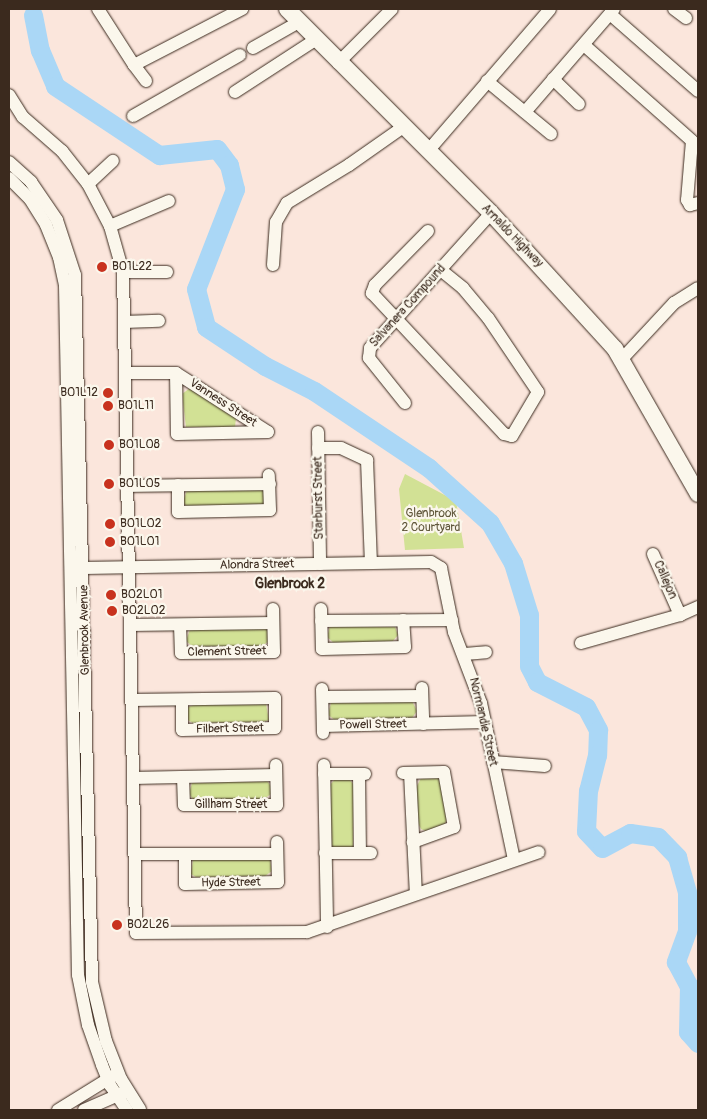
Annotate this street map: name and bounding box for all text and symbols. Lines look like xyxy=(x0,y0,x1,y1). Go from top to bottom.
street label: Arnaldo Highway xyxy=(478,201,546,271)
place label: B01L22 xyxy=(112,260,152,274)
marker: B01L22 xyxy=(96,261,108,273)
street label: Salvanera Compound xyxy=(367,262,449,350)
street label: Vanness Street xyxy=(186,376,260,430)
place label: B01L12 xyxy=(60,386,98,400)
marker: B01L12 xyxy=(102,387,114,399)
place label: B01L11 xyxy=(118,399,154,413)
marker: B01L11 xyxy=(102,400,114,412)
place label: B01L08 xyxy=(119,438,160,452)
marker: B01L08 xyxy=(103,439,115,451)
street label: Starburst Street xyxy=(311,456,327,540)
place label: B01L05 xyxy=(119,477,160,491)
marker: B01L05 xyxy=(103,478,115,490)
park label: Glenbrook 2 Courtyard xyxy=(402,507,460,535)
place label: B01L02 xyxy=(120,517,161,531)
marker: B01L02 xyxy=(104,518,116,530)
place label: B01L01 xyxy=(120,535,159,549)
marker: B01L01 xyxy=(104,536,116,548)
street label: Alondra Street xyxy=(220,557,294,573)
street label: Callejon xyxy=(650,559,680,601)
district label: Glenbrook 2 xyxy=(255,576,325,592)
street label: Glenbrook Avenue xyxy=(77,585,93,675)
place label: B02L01 xyxy=(121,588,162,602)
marker: B02L01 xyxy=(105,589,117,601)
place label: B02L02 xyxy=(122,604,165,618)
marker: B02L02 xyxy=(106,605,118,617)
street label: Clement Street xyxy=(187,644,267,660)
street label: Normandie Street xyxy=(466,676,500,768)
street label: Powell Street xyxy=(339,717,407,733)
street label: Filbert Street xyxy=(196,721,264,737)
street label: Gillham Street xyxy=(195,798,267,812)
street label: Hyde Street xyxy=(201,875,261,891)
place label: B02L26 xyxy=(127,918,169,932)
marker: B02L26 xyxy=(111,919,123,931)

